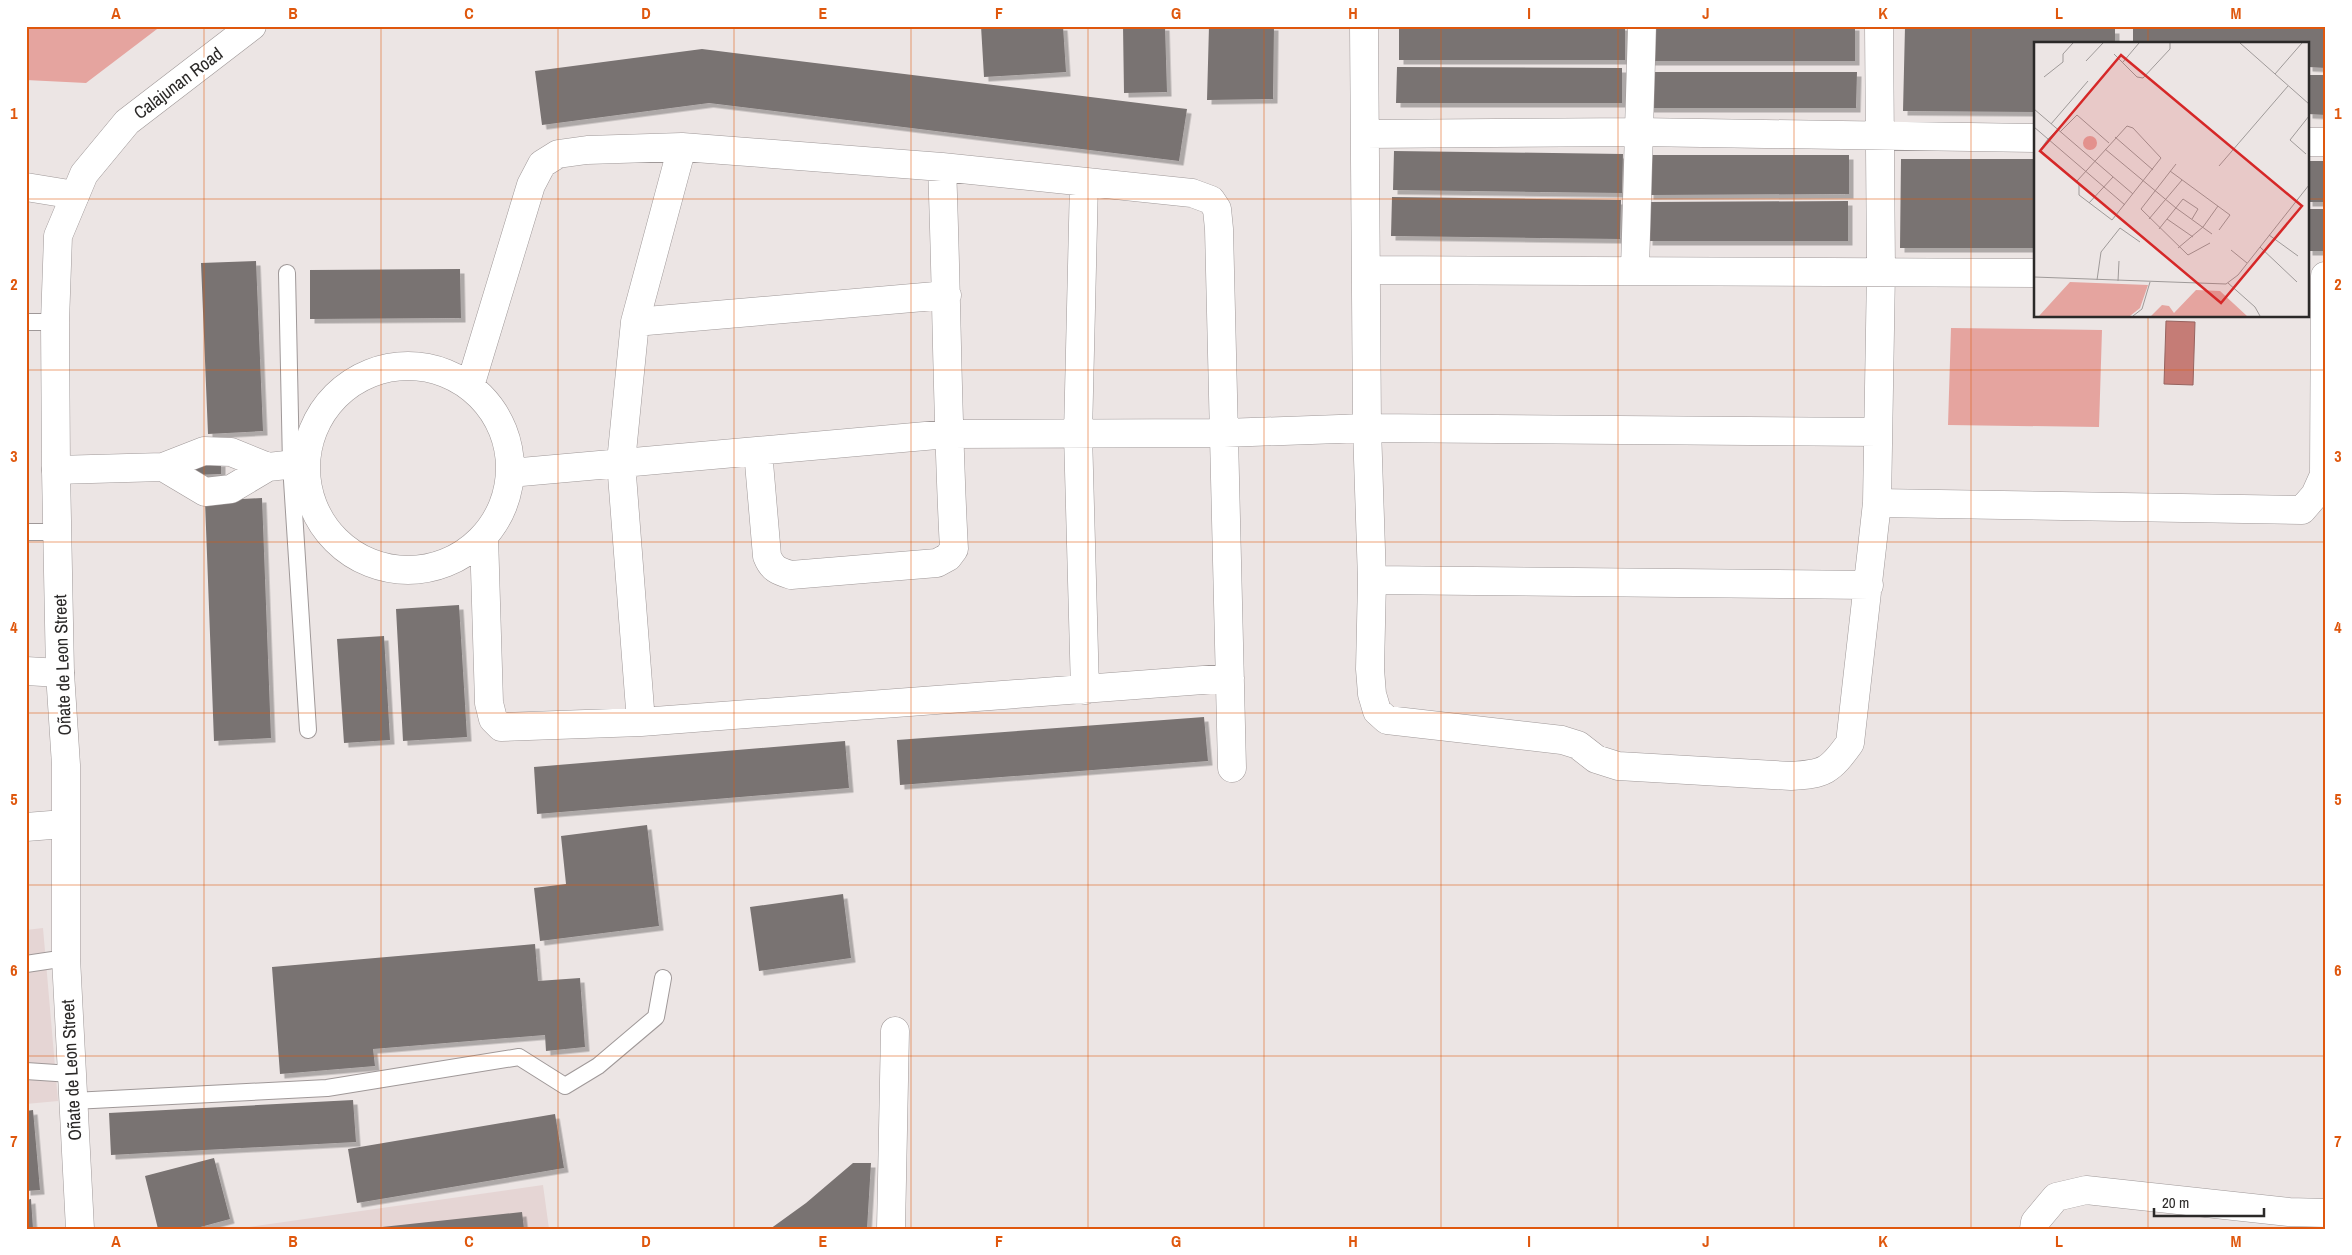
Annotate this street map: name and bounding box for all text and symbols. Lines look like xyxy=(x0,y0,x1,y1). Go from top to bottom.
text: A xyxy=(111,2,121,24)
text: B xyxy=(288,2,298,24)
text: C xyxy=(464,2,474,24)
text: D xyxy=(641,2,651,24)
text: E xyxy=(819,2,828,24)
text: F xyxy=(995,2,1003,24)
text: G xyxy=(1171,2,1181,24)
text: H xyxy=(1348,2,1358,24)
text: I xyxy=(1527,2,1531,24)
text: J xyxy=(1702,2,1710,24)
text: K xyxy=(1878,2,1888,24)
text: L xyxy=(2055,2,2063,24)
text: M xyxy=(2231,2,2242,24)
street label: Calajunan Road xyxy=(128,41,228,125)
inset map xyxy=(2034,42,2310,318)
text: 1 xyxy=(10,102,18,124)
text: 1 xyxy=(2334,102,2342,124)
text: 2 xyxy=(10,273,18,295)
text: 2 xyxy=(2334,273,2342,295)
text: 3 xyxy=(10,445,18,467)
text: 3 xyxy=(2334,445,2342,467)
street label: Oñate de Leon Street xyxy=(47,594,77,736)
text: 4 xyxy=(10,616,18,638)
text: 4 xyxy=(2334,616,2342,638)
text: 5 xyxy=(10,788,18,810)
text: 5 xyxy=(2334,788,2342,810)
text: 6 xyxy=(10,959,18,981)
text: 6 xyxy=(2334,959,2342,981)
street label: Oñate de Leon Street xyxy=(55,999,87,1141)
text: 7 xyxy=(10,1130,18,1152)
text: 7 xyxy=(2334,1130,2342,1152)
scale bar xyxy=(2154,1185,2264,1217)
text: 20 m xyxy=(2162,1192,2189,1213)
text: A xyxy=(111,1230,121,1252)
text: B xyxy=(288,1230,298,1252)
text: C xyxy=(464,1230,474,1252)
text: D xyxy=(641,1230,651,1252)
text: E xyxy=(819,1230,828,1252)
text: F xyxy=(995,1230,1003,1252)
text: G xyxy=(1171,1230,1181,1252)
text: H xyxy=(1348,1230,1358,1252)
text: I xyxy=(1527,1230,1531,1252)
text: J xyxy=(1702,1230,1710,1252)
text: K xyxy=(1878,1230,1888,1252)
text: L xyxy=(2055,1230,2063,1252)
text: M xyxy=(2231,1230,2242,1252)

